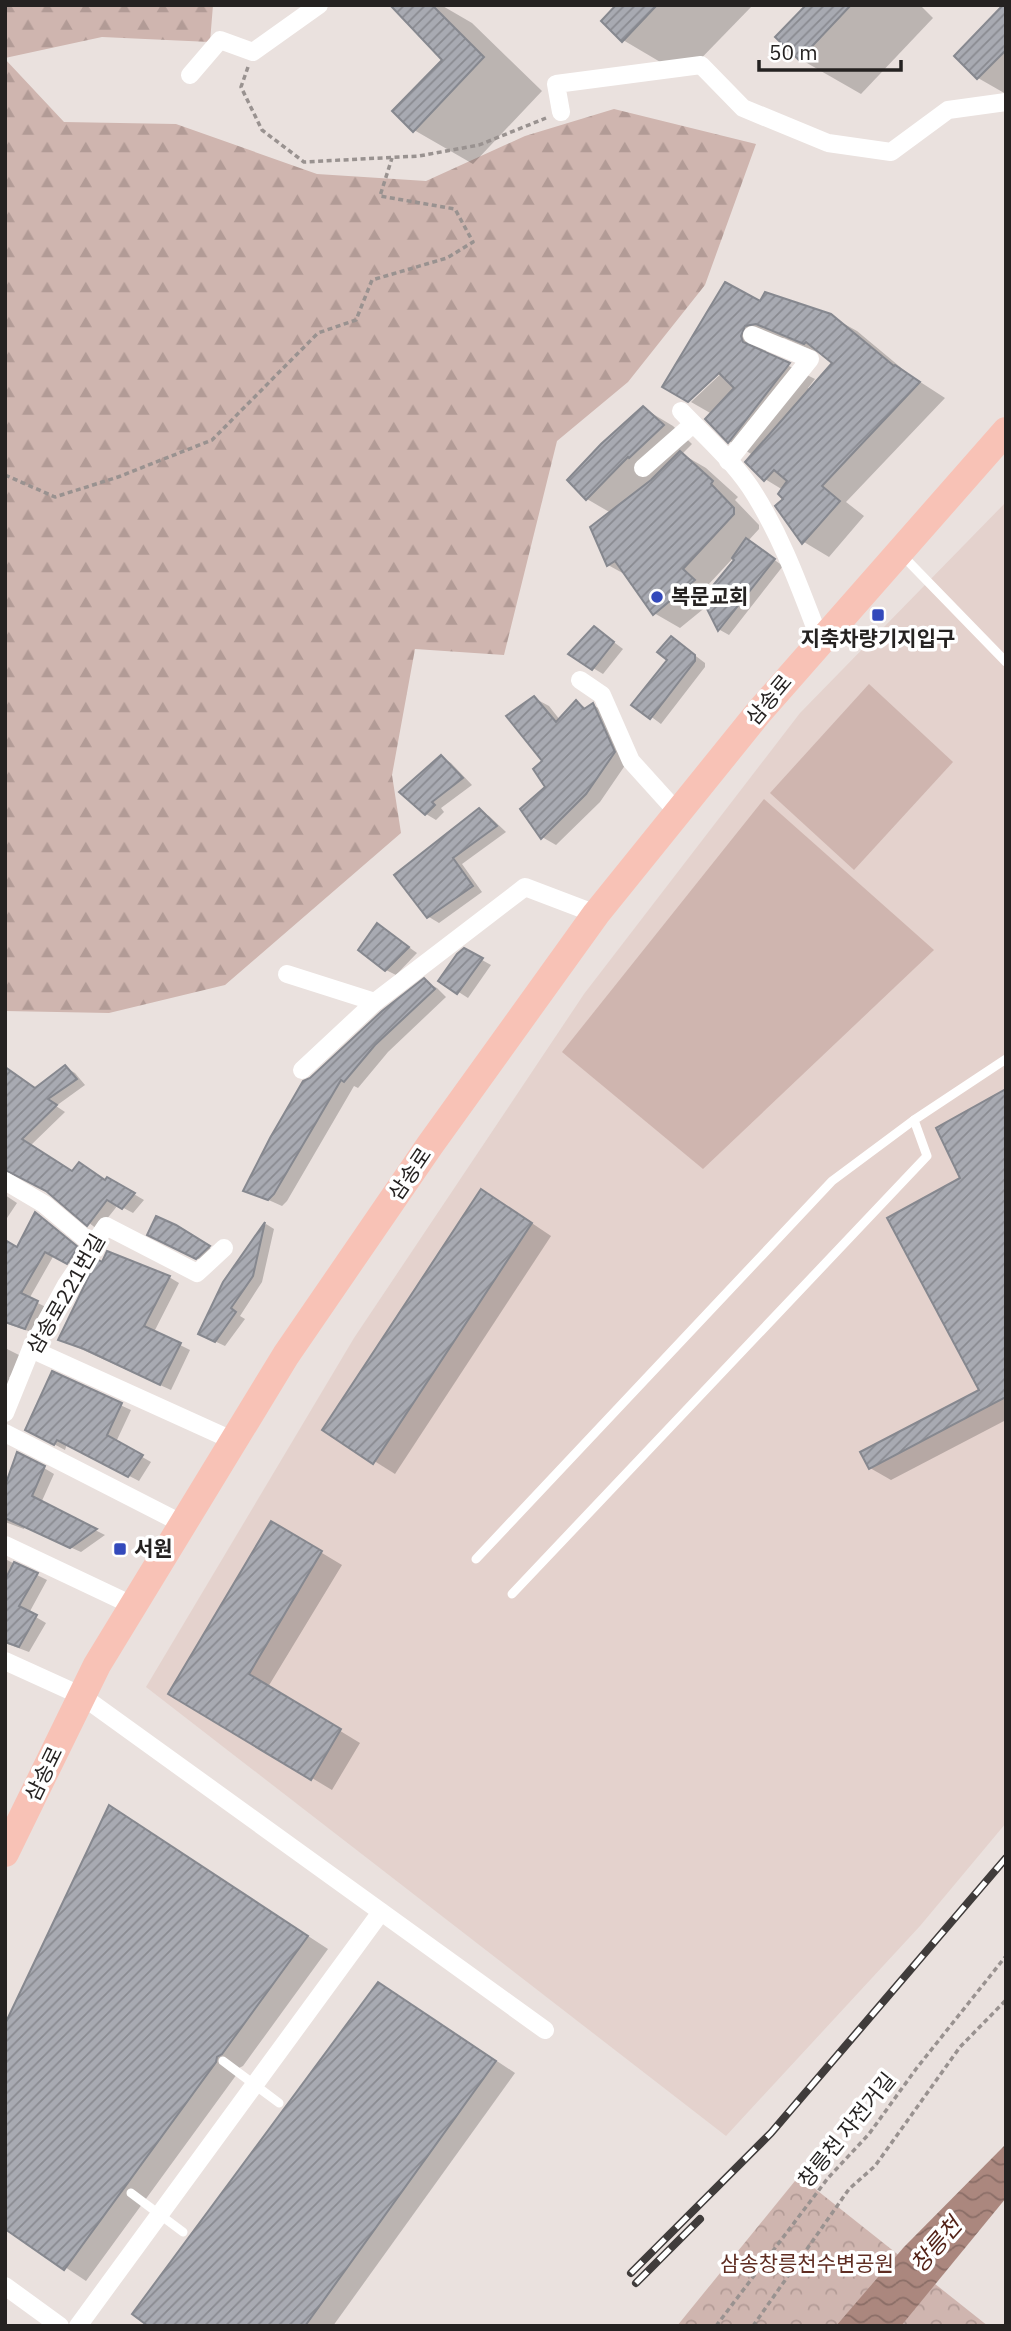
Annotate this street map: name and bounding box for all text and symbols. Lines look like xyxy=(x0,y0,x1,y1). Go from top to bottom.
scale bar xyxy=(759,28,901,72)
text: 50 m xyxy=(769,38,818,66)
place label: 복문교회 xyxy=(671,582,748,610)
marker: 복문교회 xyxy=(649,589,665,605)
marker: 지축차량기지입구 xyxy=(870,607,886,623)
place label: 지축차량기지입구 xyxy=(801,624,955,652)
street label: 삼송로 xyxy=(739,668,798,731)
street label: 삼송로 xyxy=(381,1142,437,1205)
street label: 삼송로221번길 xyxy=(19,1228,111,1359)
place label: 서원 xyxy=(134,1534,173,1562)
marker: 서원 xyxy=(112,1541,128,1557)
street label: 삼송로 xyxy=(18,1741,68,1806)
street label: 창릉천 자전거길 xyxy=(791,2066,901,2193)
water label: 창릉천 xyxy=(903,2208,969,2278)
park label: 삼송창릉천수변공원 xyxy=(720,2249,894,2277)

